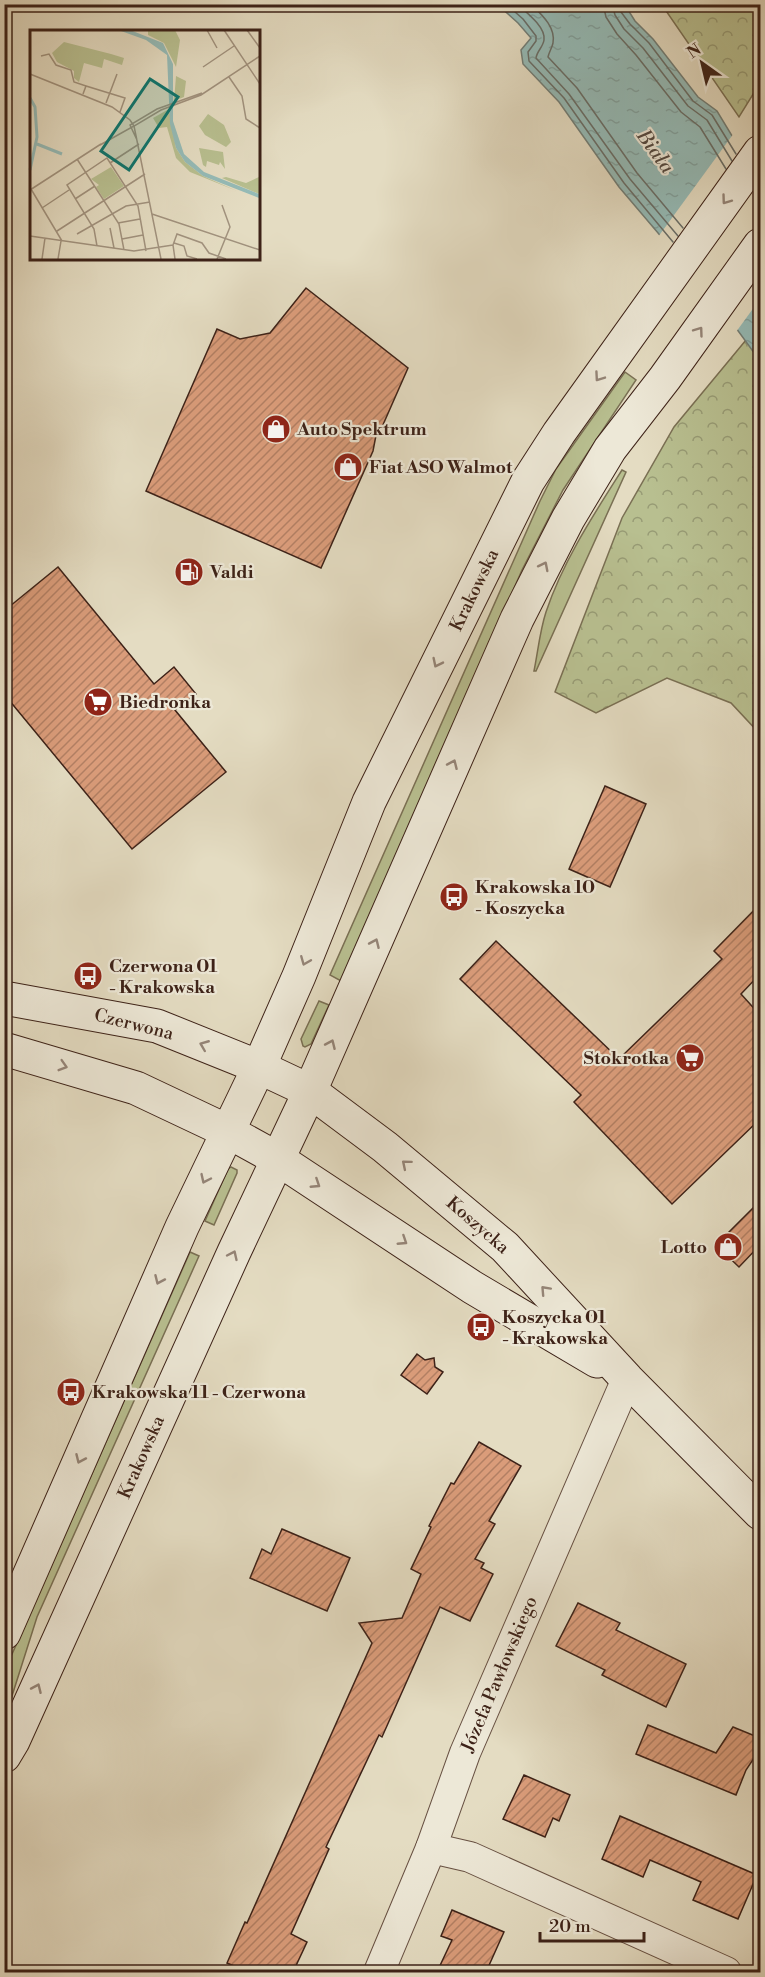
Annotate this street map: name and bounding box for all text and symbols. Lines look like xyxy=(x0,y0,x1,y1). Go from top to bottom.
inset map xyxy=(30,30,260,260)
north arrow xyxy=(672,33,732,93)
text: N xyxy=(683,39,705,63)
water label: Biała xyxy=(630,124,680,180)
one-way arrow xyxy=(722,193,733,204)
one-way arrow xyxy=(692,326,703,337)
one-way arrow xyxy=(595,370,606,381)
shop icon: Auto Spektrum xyxy=(260,413,292,445)
place label: Auto Spektrum xyxy=(296,418,427,441)
shop icon: Fiat ASO Walmot xyxy=(332,451,364,483)
place label: Fiat ASO Walmot xyxy=(369,456,513,479)
street label: Krakowska xyxy=(445,545,505,635)
fuel station icon: Valdi xyxy=(173,556,205,588)
place label: Valdi xyxy=(209,561,254,584)
one-way arrow xyxy=(537,562,548,573)
one-way arrow xyxy=(433,656,445,667)
supermarket icon: Biedronka xyxy=(82,686,114,718)
place label: Biedronka xyxy=(119,691,211,714)
one-way arrow xyxy=(446,759,458,770)
place label: Krakowska 10 - Koszycka xyxy=(475,876,595,920)
bus stop icon: Krakowska 10 - Koszycka xyxy=(438,881,470,913)
one-way arrow xyxy=(367,938,379,949)
place label: Czerwona 01 - Krakowska xyxy=(109,955,218,999)
one-way arrow xyxy=(300,955,312,966)
bus stop icon: Czerwona 01 - Krakowska xyxy=(72,960,104,992)
street label: Czerwona xyxy=(92,1004,177,1046)
one-way arrow xyxy=(323,1039,335,1050)
one-way arrow xyxy=(200,1040,211,1052)
supermarket icon: Stokrotka xyxy=(674,1042,706,1074)
place label: Stokrotka xyxy=(583,1047,669,1070)
one-way arrow xyxy=(57,1059,68,1071)
one-way arrow xyxy=(402,1161,413,1172)
one-way arrow xyxy=(200,1172,212,1183)
one-way arrow xyxy=(309,1177,320,1188)
street label: Koszycka xyxy=(441,1192,515,1260)
shop icon: Lotto xyxy=(712,1231,744,1263)
one-way arrow xyxy=(396,1234,407,1245)
place label: Lotto xyxy=(661,1236,707,1259)
one-way arrow xyxy=(226,1250,238,1261)
one-way arrow xyxy=(154,1274,166,1285)
one-way arrow xyxy=(541,1286,552,1297)
place label: Koszycka 01 - Krakowska xyxy=(502,1306,608,1350)
bus stop icon: Koszycka 01 - Krakowska xyxy=(465,1311,497,1343)
bus stop icon: Krakowska 11 - Czerwona xyxy=(55,1376,87,1408)
place label: Krakowska 11 - Czerwona xyxy=(92,1381,306,1404)
street label: Krakowska xyxy=(113,1411,170,1502)
one-way arrow xyxy=(76,1453,88,1464)
street label: Józefa Pawłowskiego xyxy=(456,1593,543,1757)
one-way arrow xyxy=(30,1683,42,1694)
scale bar xyxy=(540,1905,644,1943)
text: 20 m xyxy=(549,1915,591,1938)

